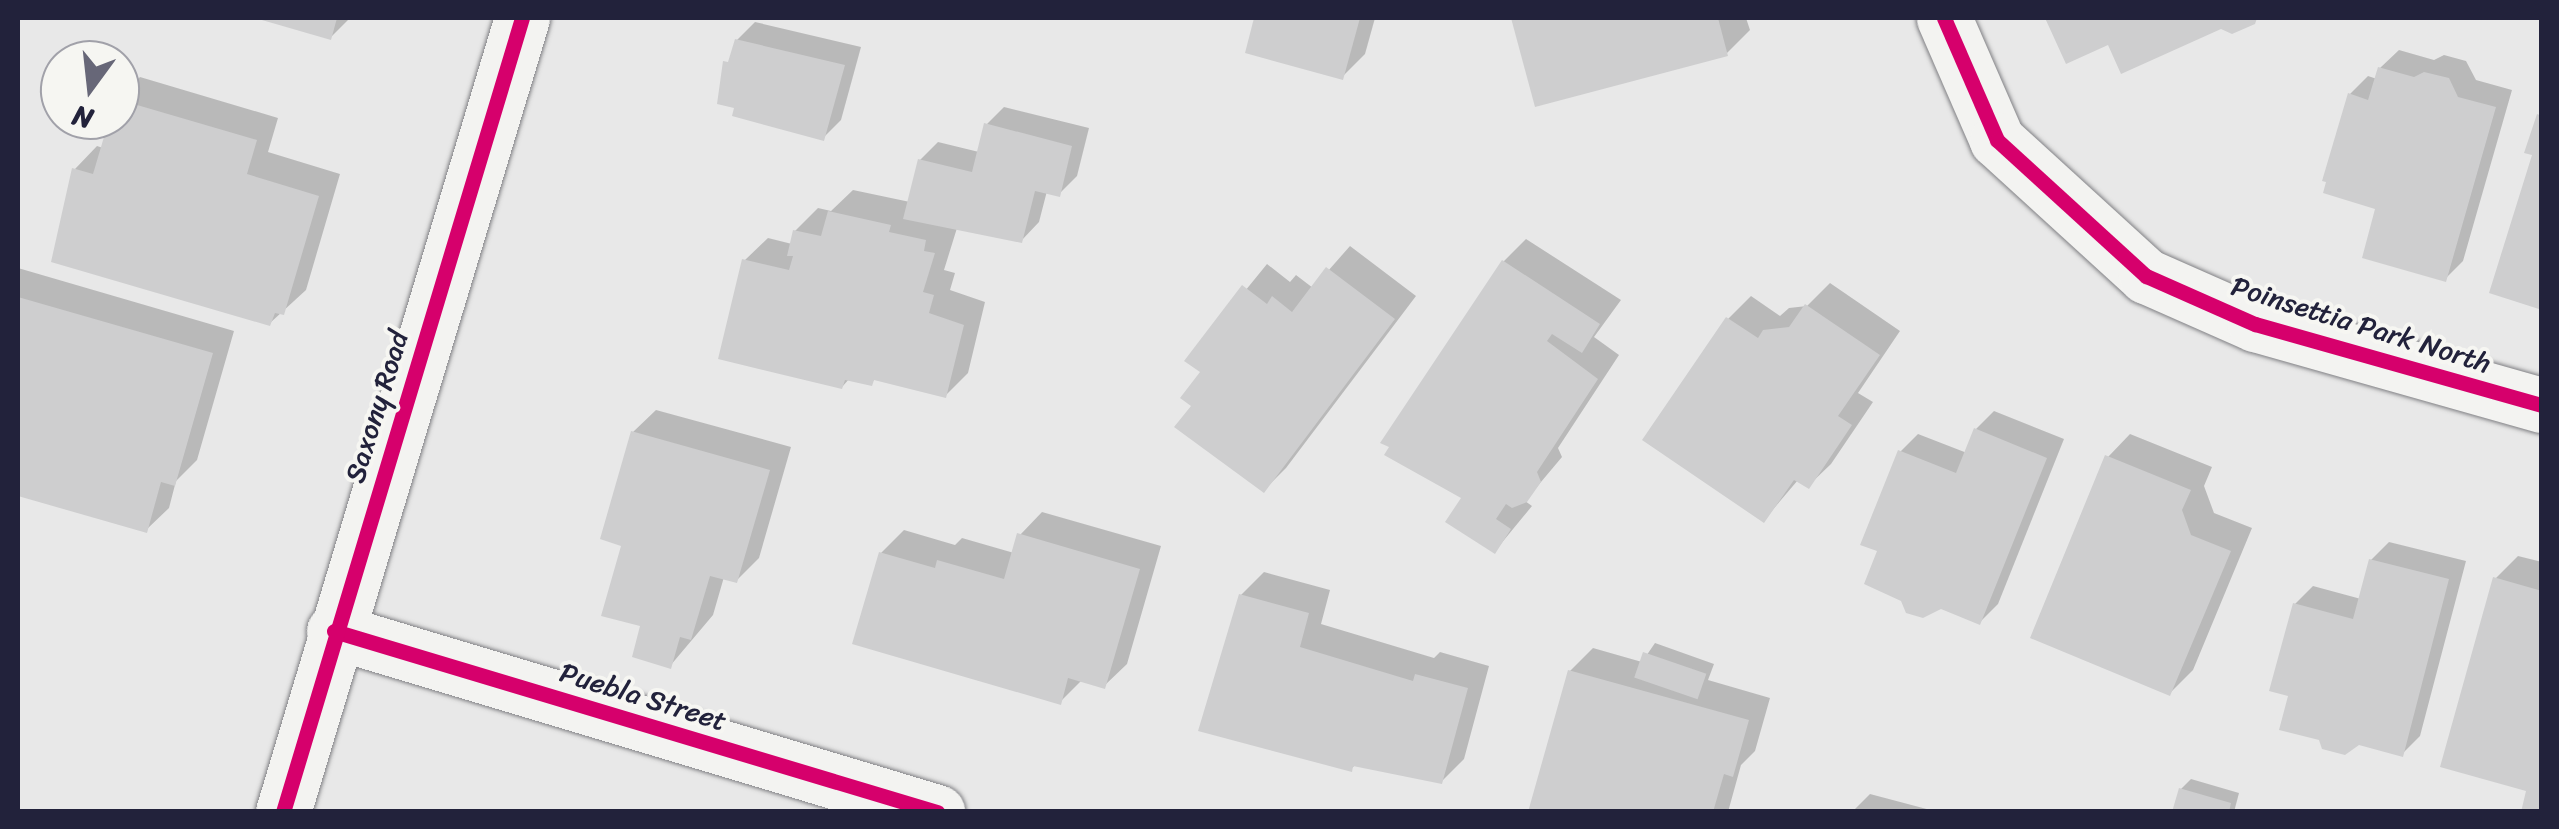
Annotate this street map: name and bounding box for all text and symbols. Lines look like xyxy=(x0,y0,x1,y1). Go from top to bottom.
north arrow xyxy=(40,40,140,140)
text: N xyxy=(67,91,98,144)
street label: Poinsettia Park North xyxy=(2227,270,2495,380)
street label: Saxony Road xyxy=(338,327,416,487)
street label: Puebla Street xyxy=(556,656,730,738)

